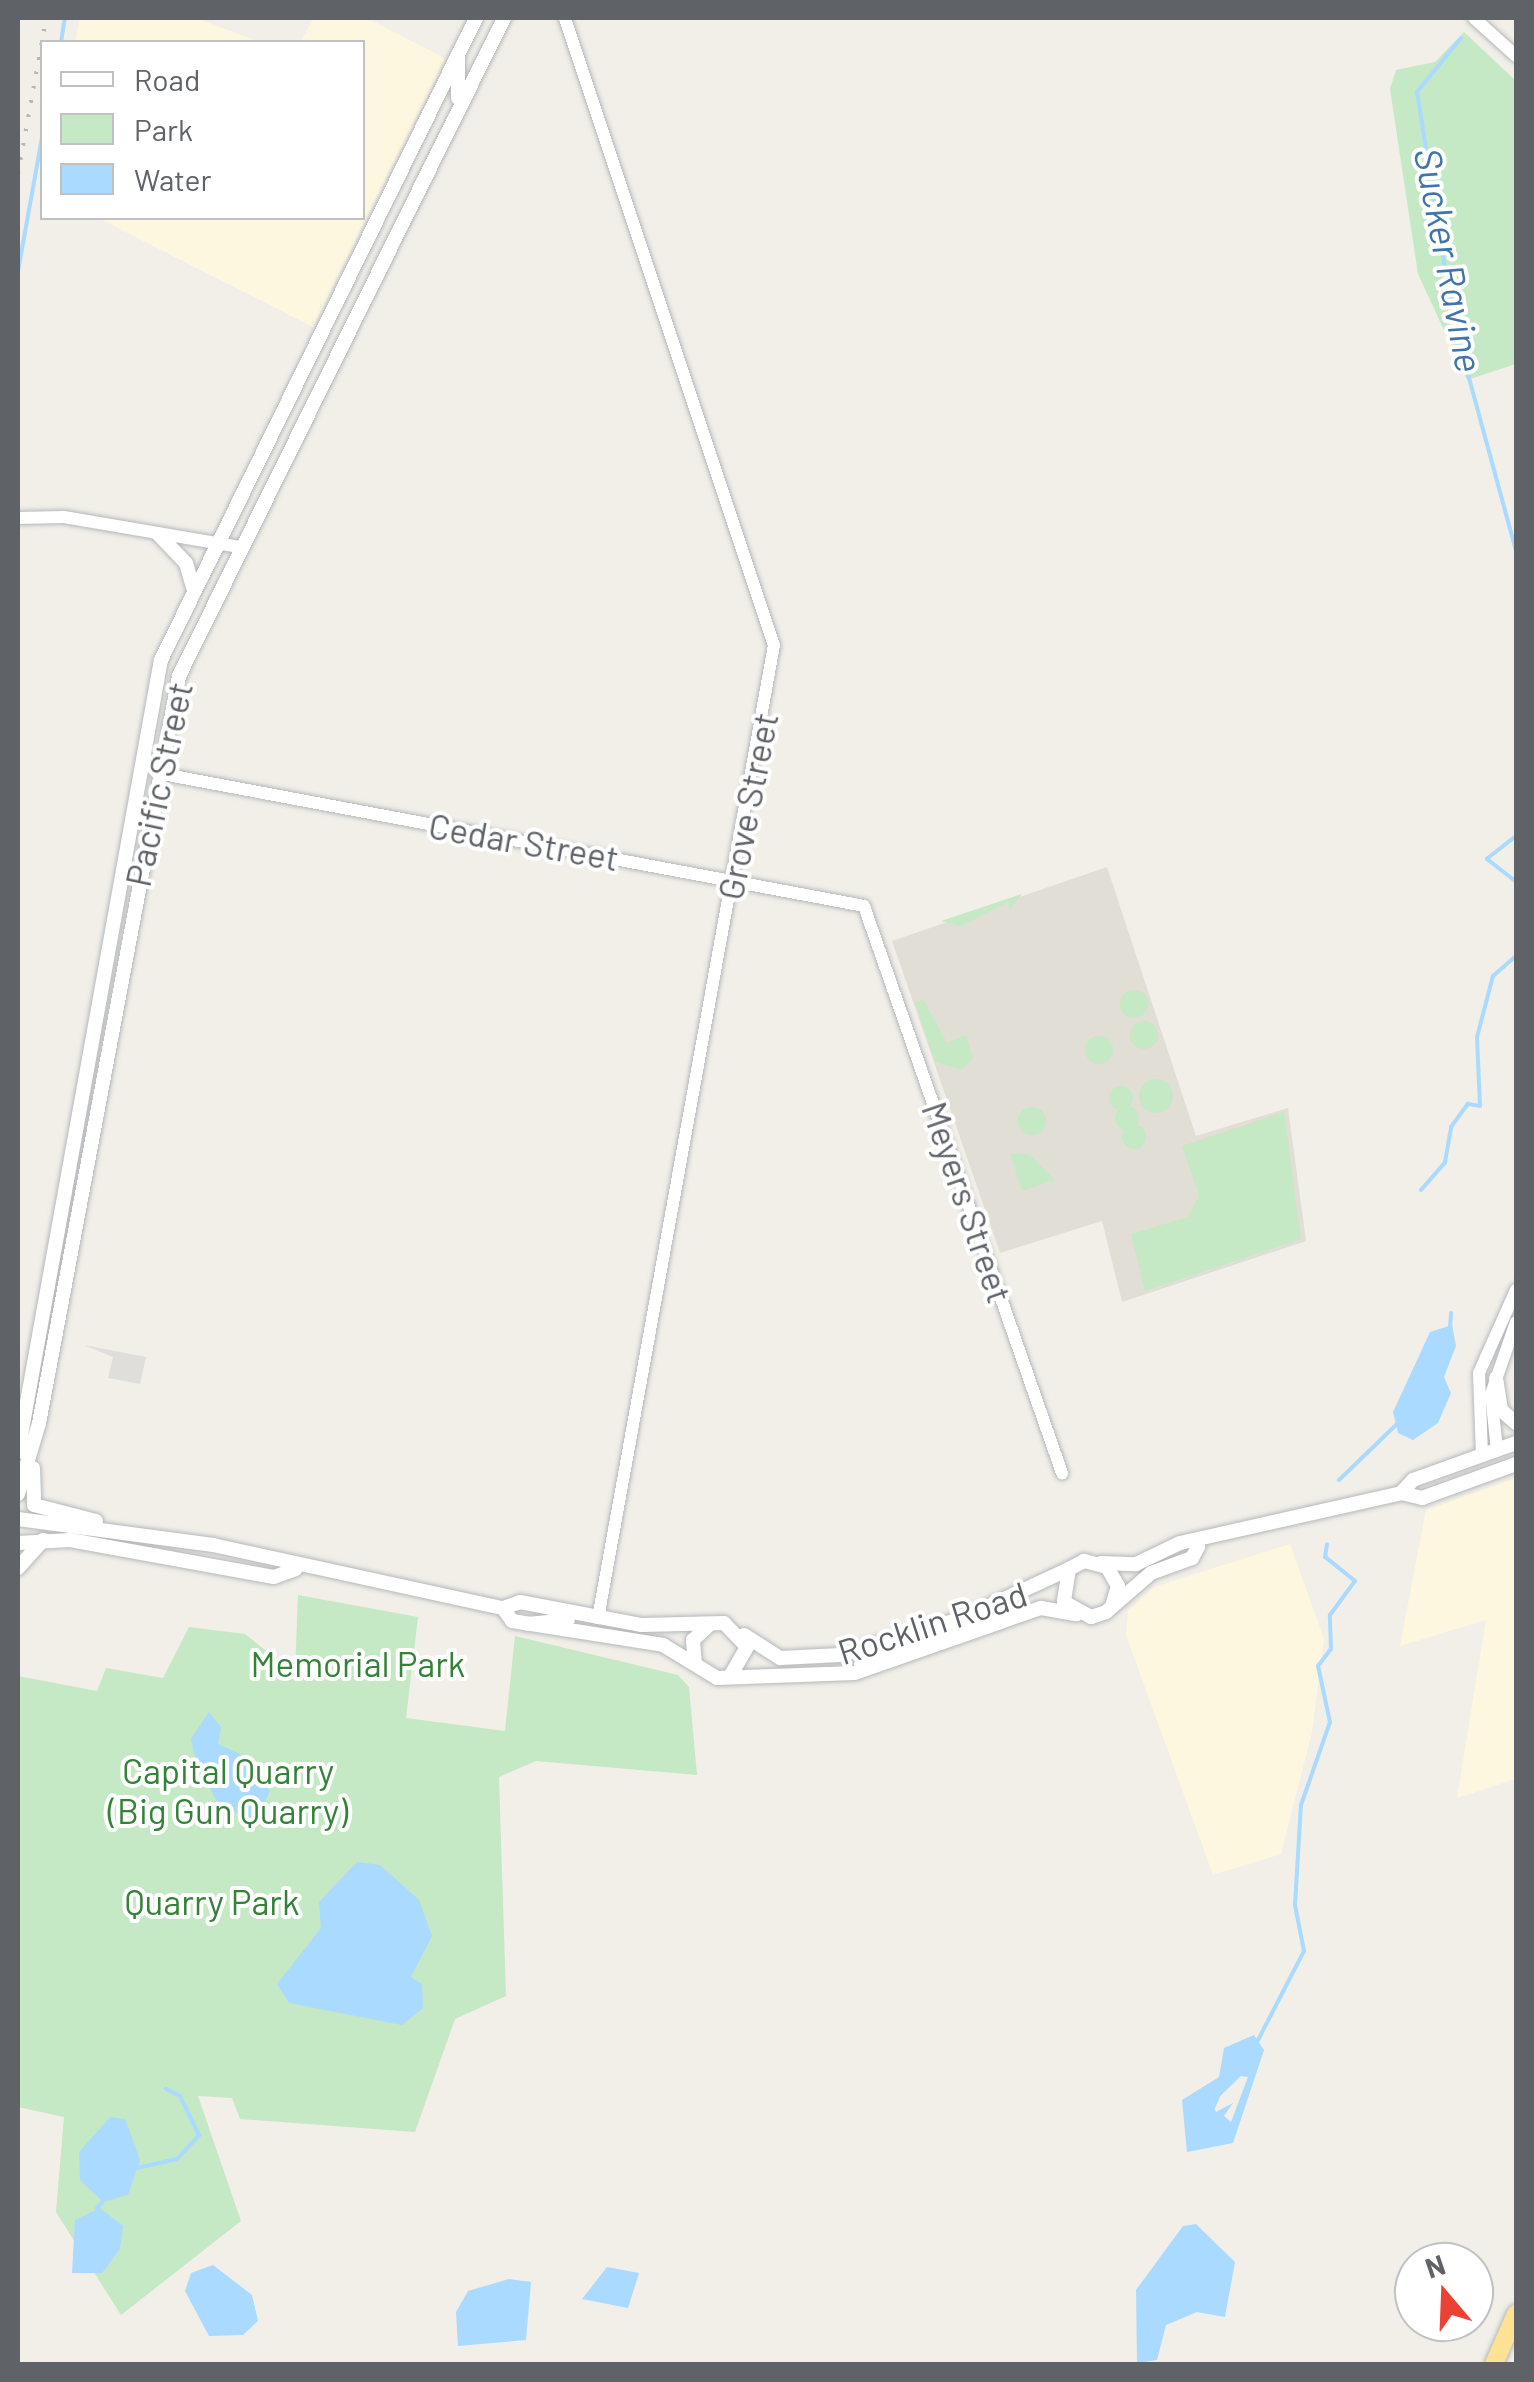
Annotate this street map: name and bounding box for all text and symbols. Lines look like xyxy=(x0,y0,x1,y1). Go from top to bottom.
legend xyxy=(40,40,365,220)
text: Road xyxy=(134,61,200,97)
text: Park xyxy=(134,111,193,147)
water label: Sucker Ravine xyxy=(1405,144,1493,376)
text: Water xyxy=(134,161,212,197)
street label: Pacific Street xyxy=(116,678,200,890)
street label: Grove Street xyxy=(708,709,786,903)
street label: Cedar Street xyxy=(426,804,622,878)
street label: Meyers Street xyxy=(914,1096,1022,1308)
street label: Rocklin Road xyxy=(832,1572,1032,1672)
park label: Memorial Park xyxy=(251,1642,465,1684)
park label: Capital Quarry (Big Gun Quarry) xyxy=(108,1749,348,1831)
park label: Quarry Park xyxy=(124,1880,300,1922)
north arrow xyxy=(1394,2242,1494,2342)
text: N xyxy=(1421,2246,1449,2285)

